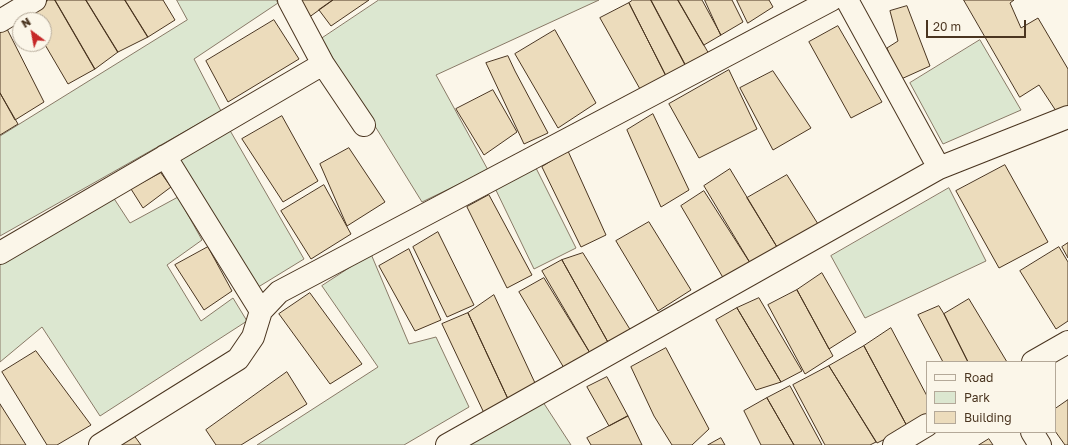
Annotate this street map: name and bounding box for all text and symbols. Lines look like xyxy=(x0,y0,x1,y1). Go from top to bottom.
north arrow xyxy=(12,12,52,52)
scale bar xyxy=(928,12,1028,38)
text: N xyxy=(19,15,33,30)
text: 20 m xyxy=(933,19,961,34)
legend xyxy=(926,361,1056,433)
text: Road xyxy=(964,370,993,385)
text: Park xyxy=(964,390,990,405)
text: Building xyxy=(964,410,1012,425)

